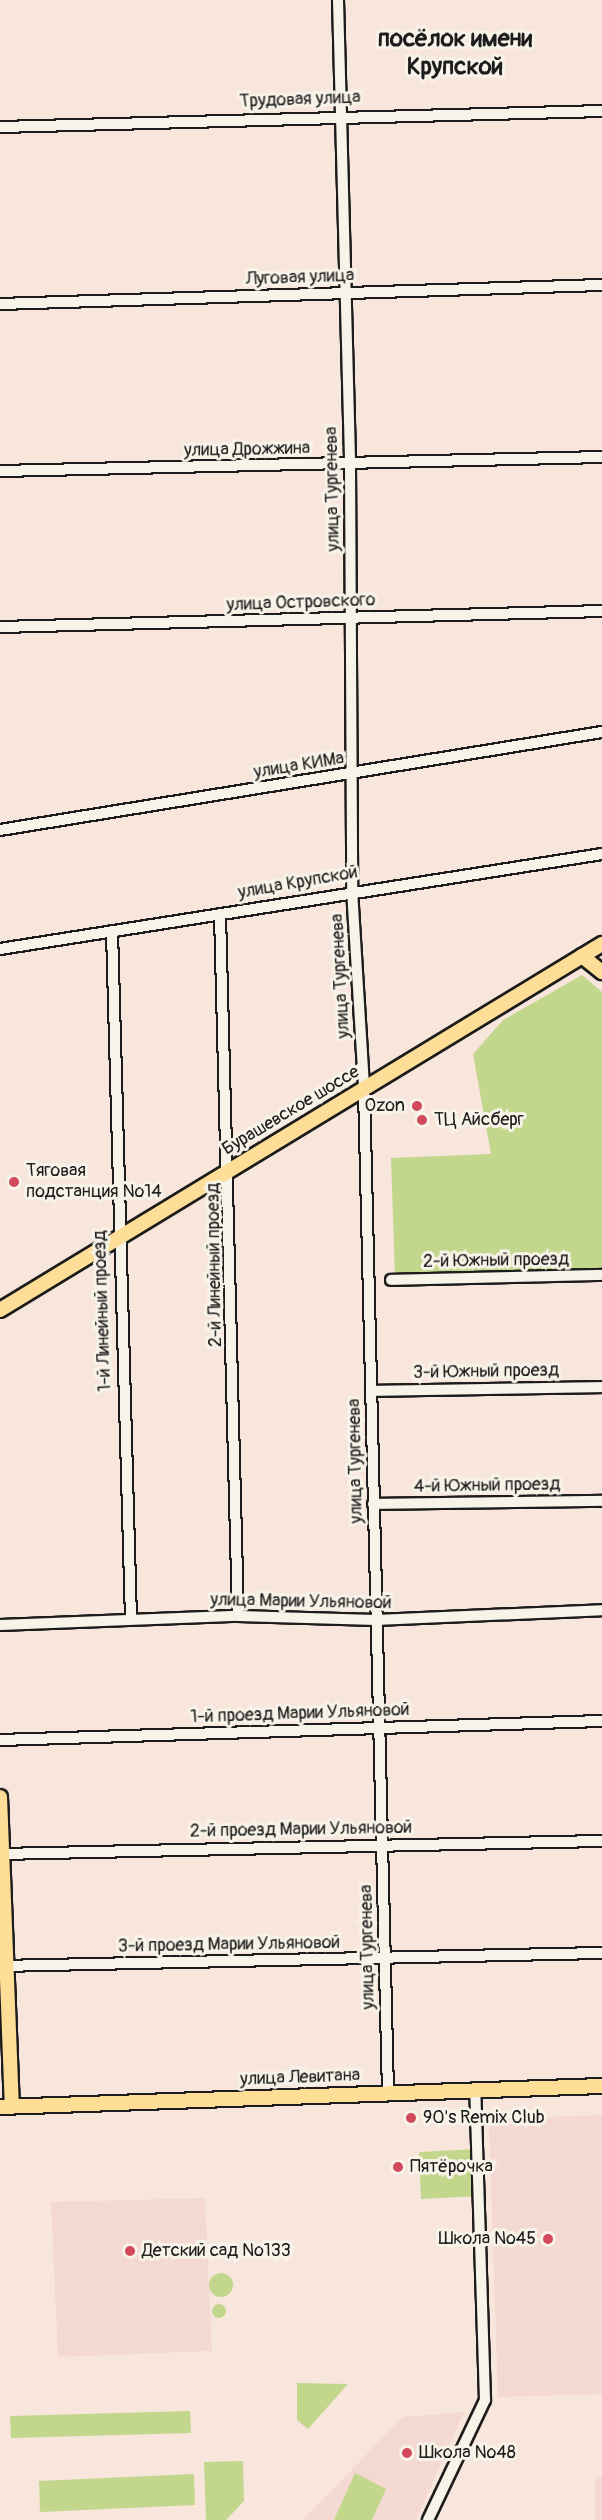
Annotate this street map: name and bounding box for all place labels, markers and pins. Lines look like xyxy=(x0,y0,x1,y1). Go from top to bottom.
place label: Ozon xyxy=(365,1095,405,1117)
marker: Ozon xyxy=(410,1099,424,1113)
place label: ТЦ Айсберг xyxy=(434,1109,524,1131)
marker: ТЦ Айсберг xyxy=(415,1113,429,1127)
place label: Тяговая подстанция №14 xyxy=(26,1161,162,1204)
marker: Тяговая подстанция №14 xyxy=(7,1175,21,1189)
place label: 90's Remix Club xyxy=(423,2107,545,2129)
marker: 90's Remix Club xyxy=(404,2111,418,2125)
place label: Пятёрочка xyxy=(410,2156,493,2178)
marker: Пятёрочка xyxy=(391,2160,405,2174)
place label: Школа №45 xyxy=(439,2228,536,2250)
marker: Школа №45 xyxy=(541,2232,555,2246)
place label: Детский сад №133 xyxy=(142,2240,291,2262)
marker: Детский сад №133 xyxy=(123,2244,137,2258)
place label: Школа №48 xyxy=(419,2442,516,2464)
marker: Школа №48 xyxy=(400,2446,414,2460)

